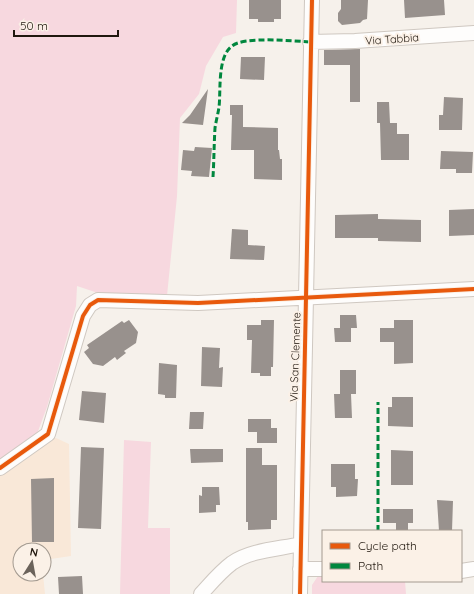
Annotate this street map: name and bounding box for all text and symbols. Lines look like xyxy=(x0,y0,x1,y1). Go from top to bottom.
scale bar xyxy=(14,12,118,38)
text: 50 m xyxy=(20,18,48,33)
street label: Via Tabbia xyxy=(365,30,419,48)
street label: Via San Clemente xyxy=(286,312,304,402)
legend xyxy=(322,530,462,582)
text: Cycle path xyxy=(358,538,417,553)
north arrow xyxy=(12,542,52,582)
text: N xyxy=(29,545,39,560)
text: Path xyxy=(358,558,383,573)

